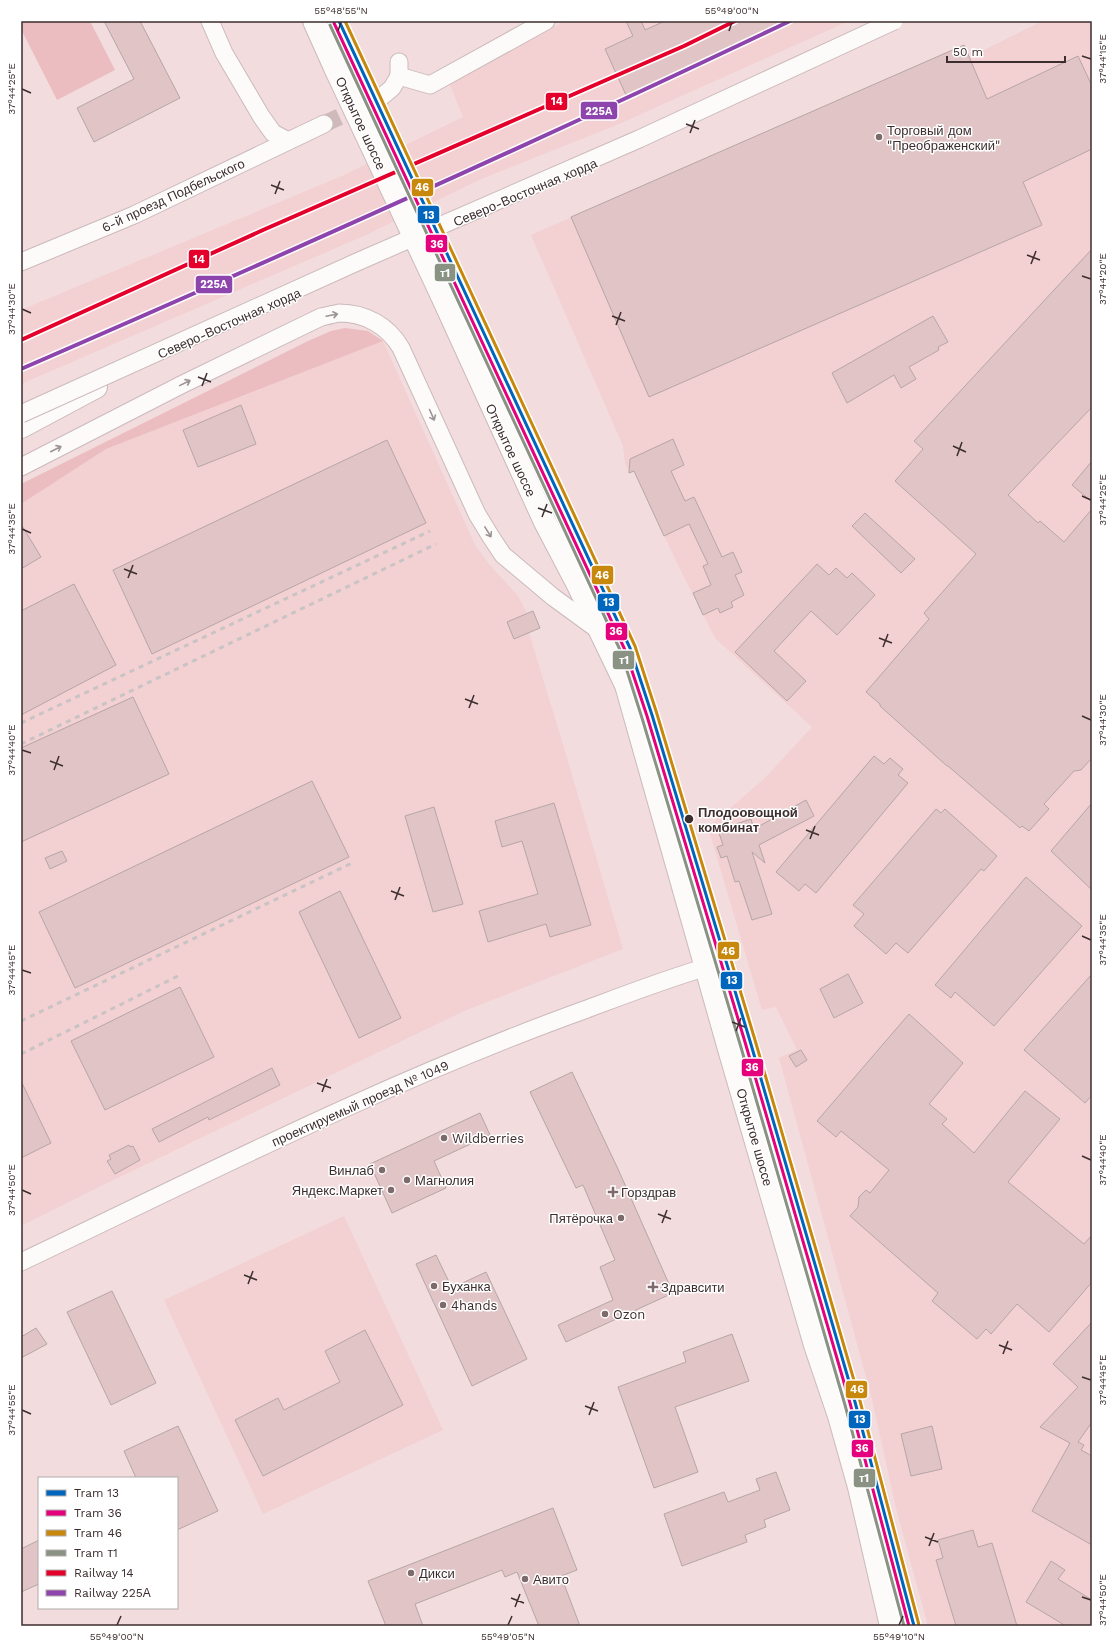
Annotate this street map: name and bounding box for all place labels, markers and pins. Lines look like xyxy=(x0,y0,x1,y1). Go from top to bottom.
place label: Торговый дом "Преображенский" xyxy=(887,123,1000,153)
marker: Торговый дом "Преображенский" xyxy=(874,132,884,142)
place label: Плодоовощной комбинат xyxy=(698,805,798,835)
marker: Плодоовощной комбинат xyxy=(683,813,695,825)
place label: Wildberries xyxy=(452,1131,524,1146)
marker: Wildberries xyxy=(439,1133,449,1143)
place label: Винлаб xyxy=(329,1163,374,1178)
marker: Винлаб xyxy=(377,1165,387,1175)
place label: Магнолия xyxy=(415,1173,474,1188)
marker: Магнолия xyxy=(402,1175,412,1185)
place label: Яндекс.Маркет xyxy=(292,1183,383,1198)
marker: Яндекс.Маркет xyxy=(386,1185,396,1195)
place label: Горздрав xyxy=(621,1185,676,1200)
marker: Горздрав xyxy=(608,1187,618,1197)
place label: Пятёрочка xyxy=(549,1211,614,1226)
marker: Пятёрочка xyxy=(616,1213,626,1223)
place label: Буханка xyxy=(442,1279,491,1294)
place label: Здравсити xyxy=(661,1280,725,1295)
marker: Буханка xyxy=(429,1281,439,1291)
marker: Здравсити xyxy=(648,1282,658,1292)
place label: 4hands xyxy=(451,1298,498,1313)
marker: 4hands xyxy=(438,1300,448,1310)
place label: Ozon xyxy=(613,1307,645,1322)
marker: Ozon xyxy=(600,1309,610,1319)
place label: Дикси xyxy=(419,1566,455,1581)
marker: Дикси xyxy=(406,1568,416,1578)
place label: Авито xyxy=(533,1572,569,1587)
marker: Авито xyxy=(520,1574,530,1584)

